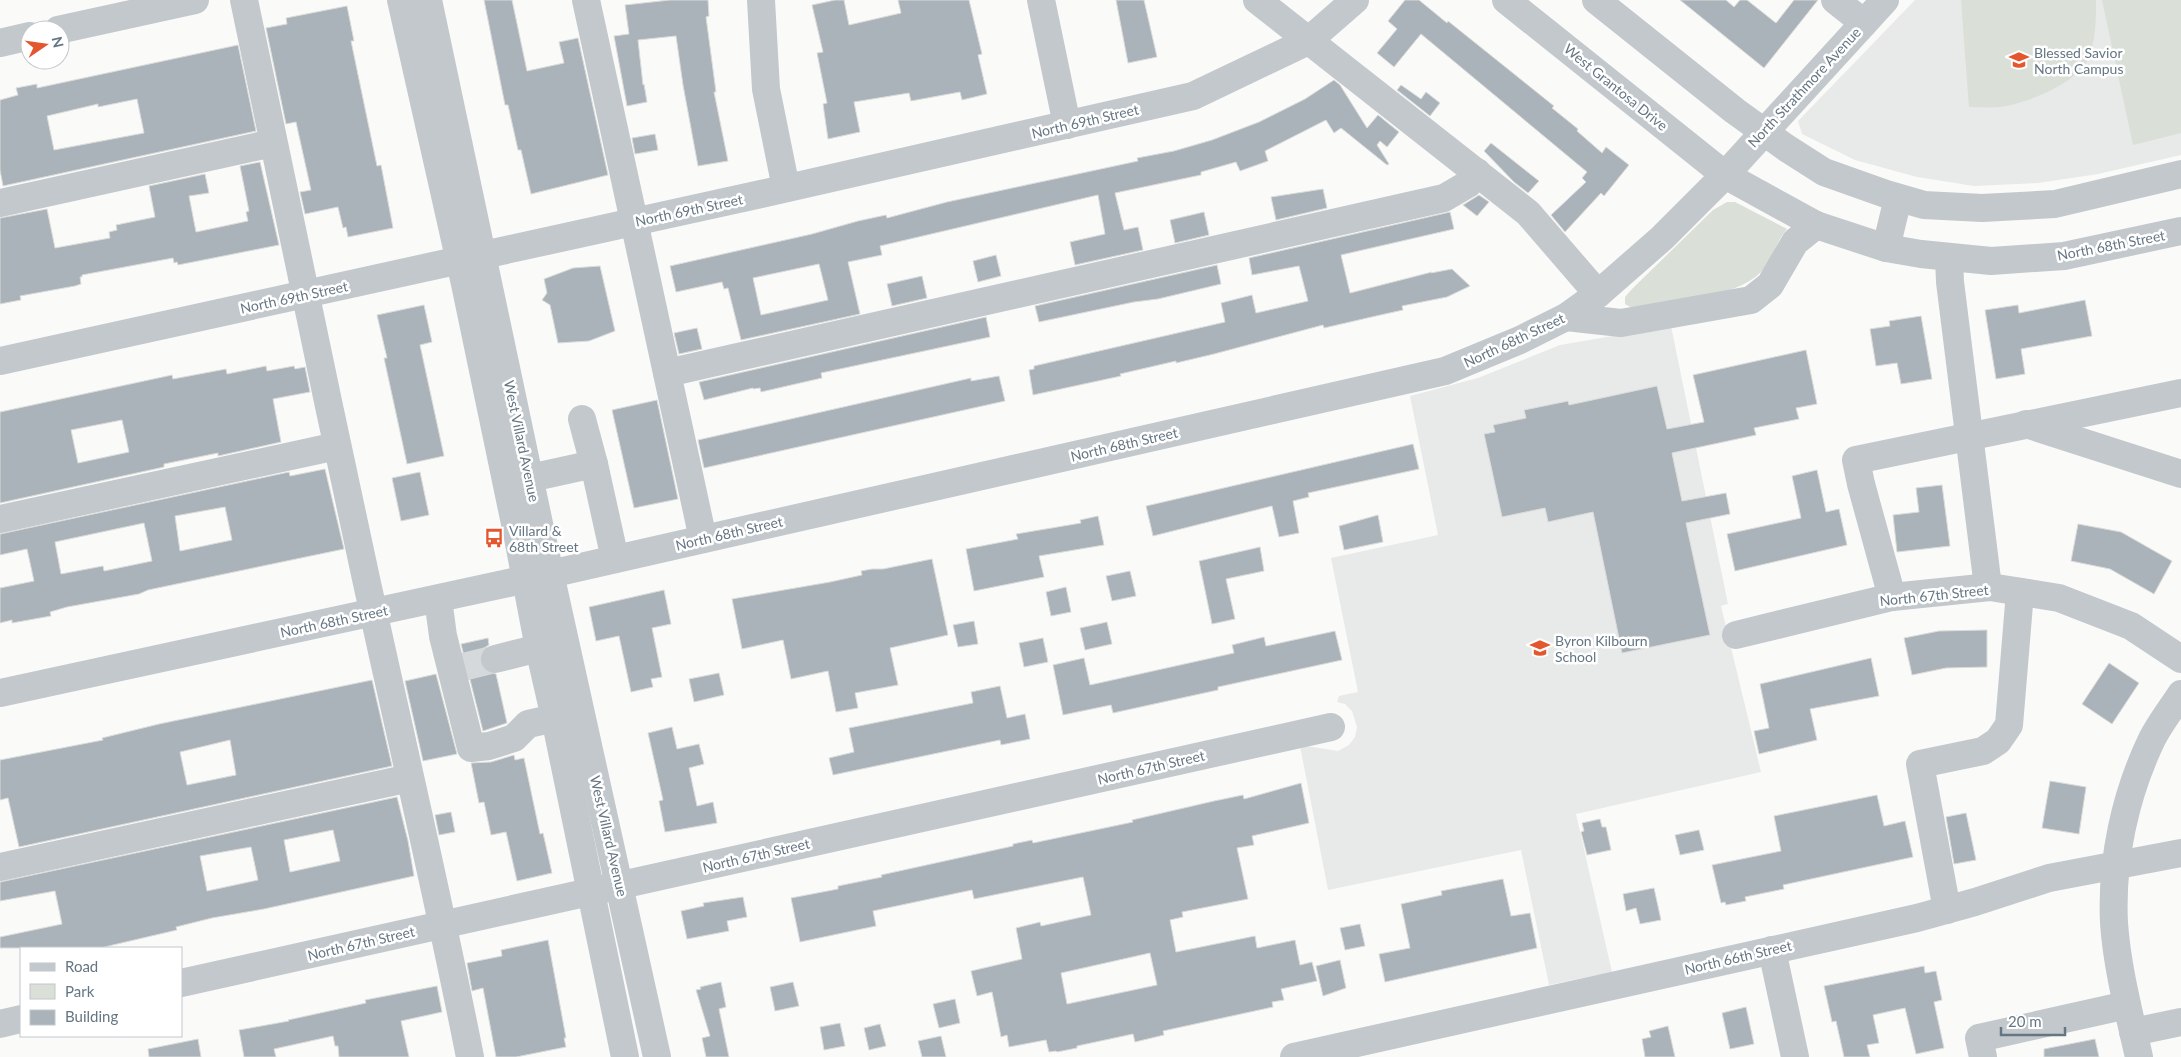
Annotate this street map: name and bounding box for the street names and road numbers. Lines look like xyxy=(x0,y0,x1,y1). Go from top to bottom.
street label: North Strathmore Avenue xyxy=(1744,23,1864,151)
street label: West Grantosa Drive xyxy=(1561,40,1671,134)
street label: North 69th Street xyxy=(1030,100,1140,142)
street label: North 69th Street xyxy=(634,190,744,230)
street label: North 68th Street xyxy=(2056,226,2166,264)
street label: North 69th Street xyxy=(239,277,349,317)
street label: North 68th Street xyxy=(1461,309,1567,371)
street label: West Villard Avenue xyxy=(501,379,543,503)
street label: North 68th Street xyxy=(1069,423,1179,465)
street label: North 68th Street xyxy=(674,512,784,554)
street label: North 67th Street xyxy=(1879,581,1989,609)
street label: North 68th Street xyxy=(279,601,389,641)
street label: North 67th Street xyxy=(1096,746,1206,788)
street label: West Villard Avenue xyxy=(587,774,631,898)
street label: North 67th Street xyxy=(701,834,811,876)
street label: North 67th Street xyxy=(306,922,416,964)
street label: North 66th Street xyxy=(1683,936,1793,978)

